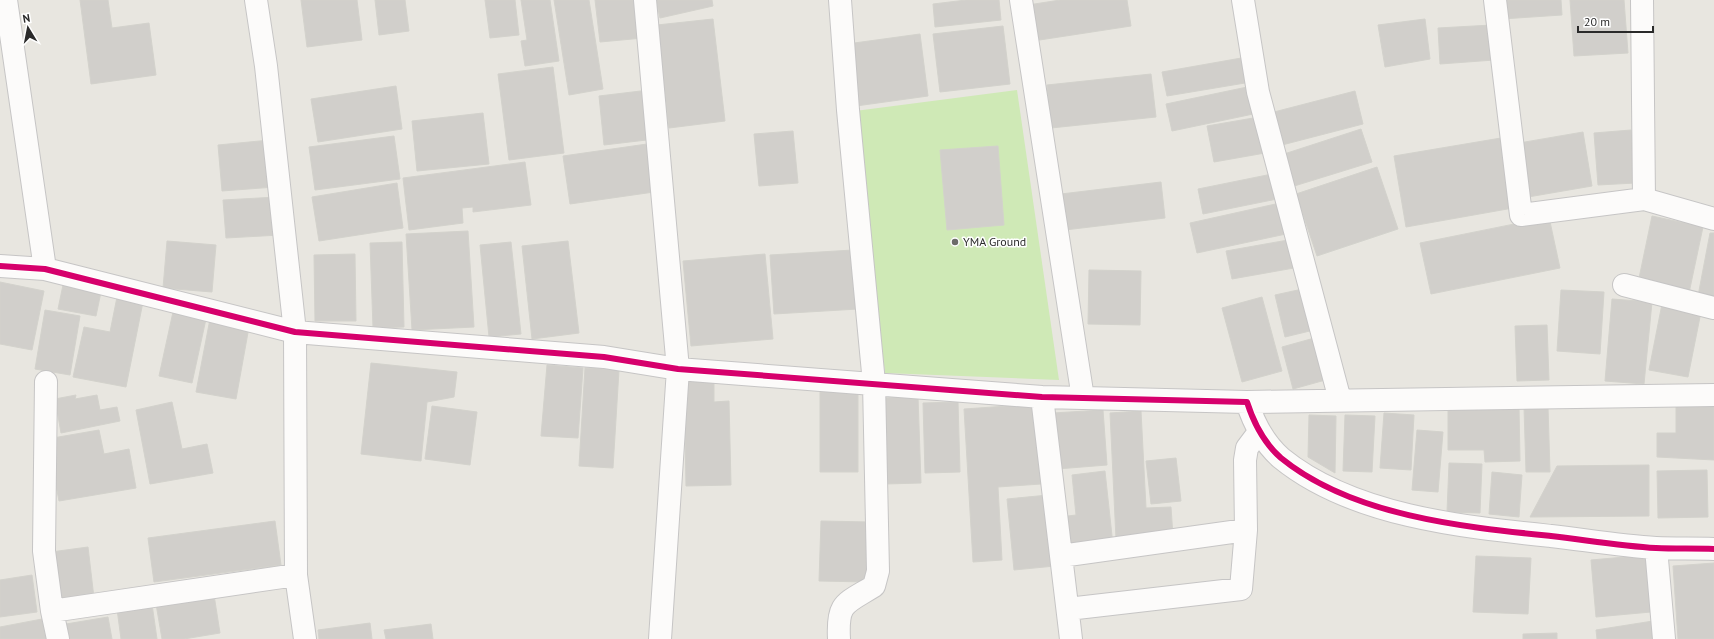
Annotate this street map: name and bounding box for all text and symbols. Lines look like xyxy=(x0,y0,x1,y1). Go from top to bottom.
north arrow xyxy=(8,8,48,48)
scale bar xyxy=(1578,8,1653,34)
text: N xyxy=(21,11,31,26)
text: 20 m xyxy=(1584,14,1610,29)
place label: YMA Ground xyxy=(963,234,1026,249)
marker: YMA Ground xyxy=(950,237,960,247)

